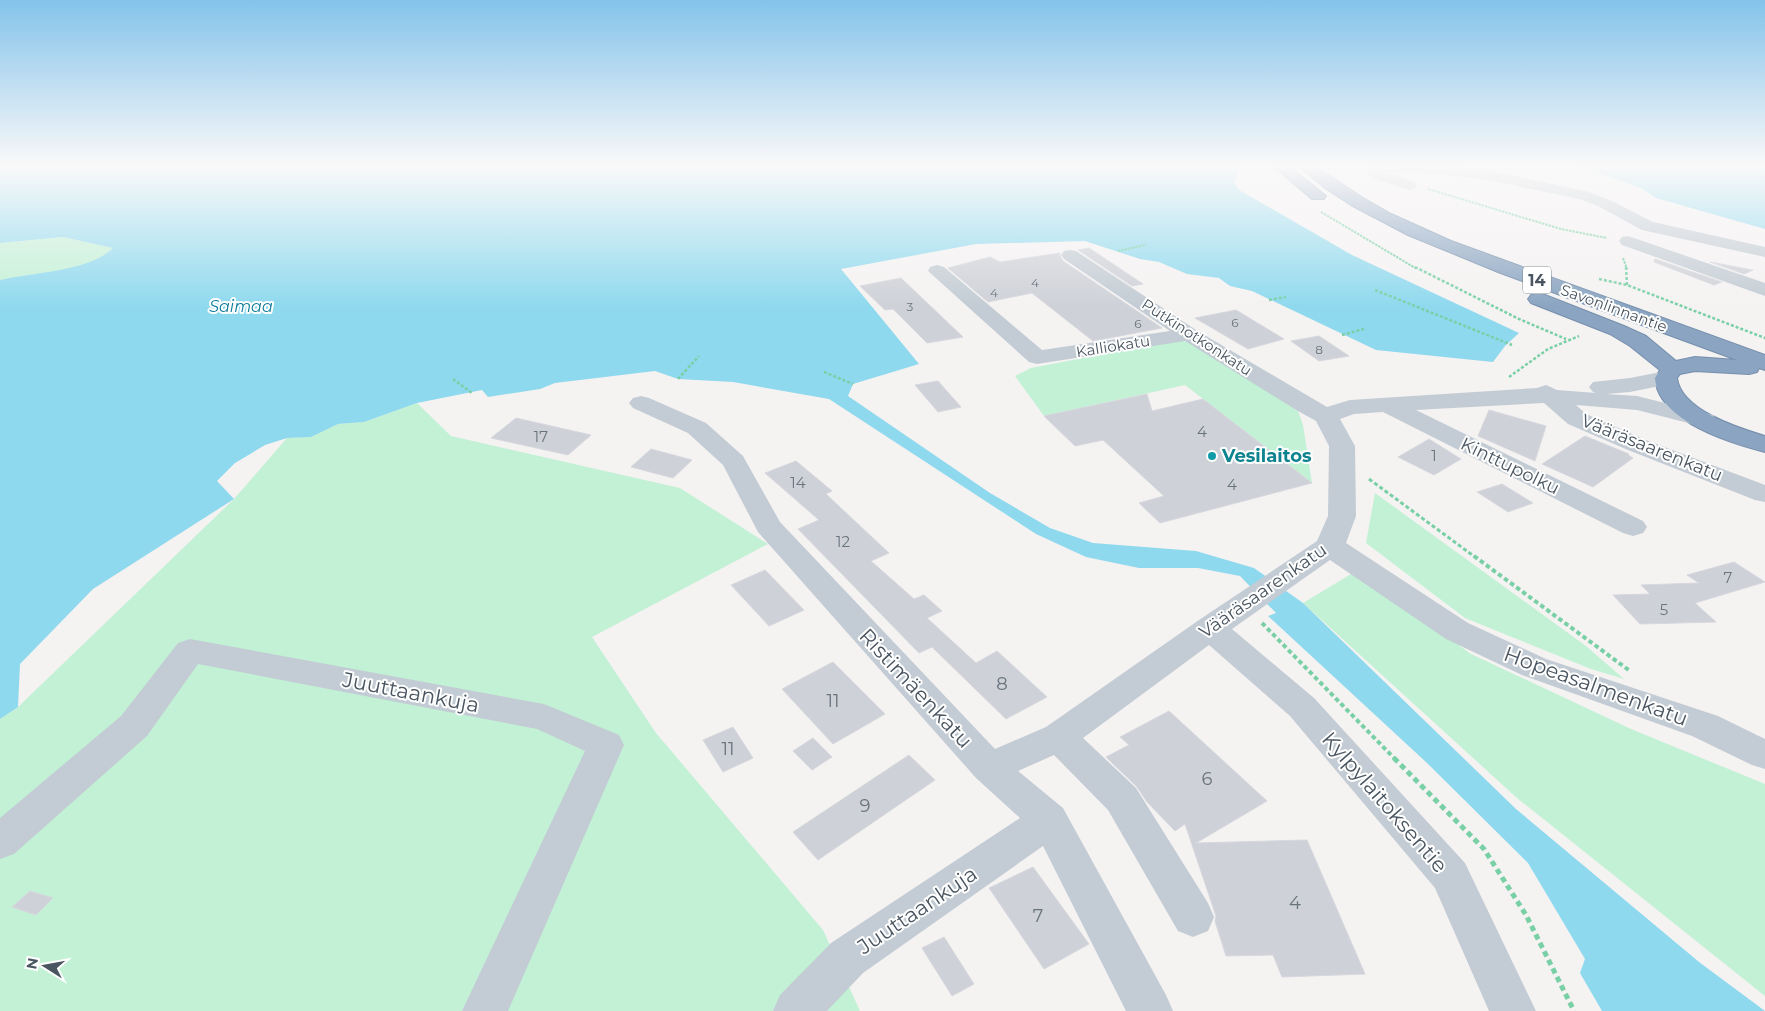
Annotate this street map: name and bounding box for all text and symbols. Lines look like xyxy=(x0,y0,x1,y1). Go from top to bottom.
road number: 14 xyxy=(1523,266,1551,294)
house number: 4 xyxy=(1031,275,1039,290)
street label: Savonlinnantie xyxy=(1558,280,1670,336)
house number: 4 xyxy=(990,285,998,300)
street label: Putkinotkonkatu xyxy=(1138,294,1256,380)
water label: Saimaa xyxy=(209,297,273,316)
house number: 3 xyxy=(907,299,914,314)
house number: 6 xyxy=(1231,315,1239,330)
house number: 6 xyxy=(1134,316,1142,331)
street label: Kalliokatu xyxy=(1075,331,1151,361)
house number: 8 xyxy=(1315,342,1323,357)
street label: Vääräsaarenkatu xyxy=(1578,410,1726,486)
house number: 4 xyxy=(1197,422,1207,441)
house number: 17 xyxy=(534,427,548,446)
street label: Kinttupolku xyxy=(1457,433,1563,499)
place label: Vesilaitos xyxy=(1221,445,1312,467)
house number: 1 xyxy=(1431,446,1437,465)
marker: Vesilaitos xyxy=(1206,450,1218,462)
house number: 14 xyxy=(790,473,806,492)
house number: 4 xyxy=(1227,475,1237,494)
house number: 12 xyxy=(836,532,850,551)
street label: Vääräsaarenkatu xyxy=(1195,539,1331,643)
house number: 7 xyxy=(1724,568,1733,587)
house number: 5 xyxy=(1660,600,1668,619)
street label: Ristimäenkatu xyxy=(854,623,978,753)
street label: Hopeasalmenkatu xyxy=(1501,641,1691,731)
street label: Juuttaankuja xyxy=(340,666,481,718)
house number: 8 xyxy=(996,673,1008,695)
house number: 11 xyxy=(827,690,840,712)
street label: Kylpylaitoksentie xyxy=(1317,727,1453,877)
house number: 11 xyxy=(722,738,735,760)
house number: 6 xyxy=(1202,768,1213,790)
house number: 9 xyxy=(860,795,871,817)
street label: Juuttaankuja xyxy=(852,861,981,960)
house number: 4 xyxy=(1289,892,1301,914)
house number: 7 xyxy=(1033,905,1043,927)
north arrow xyxy=(20,941,70,991)
text: N xyxy=(22,956,42,971)

